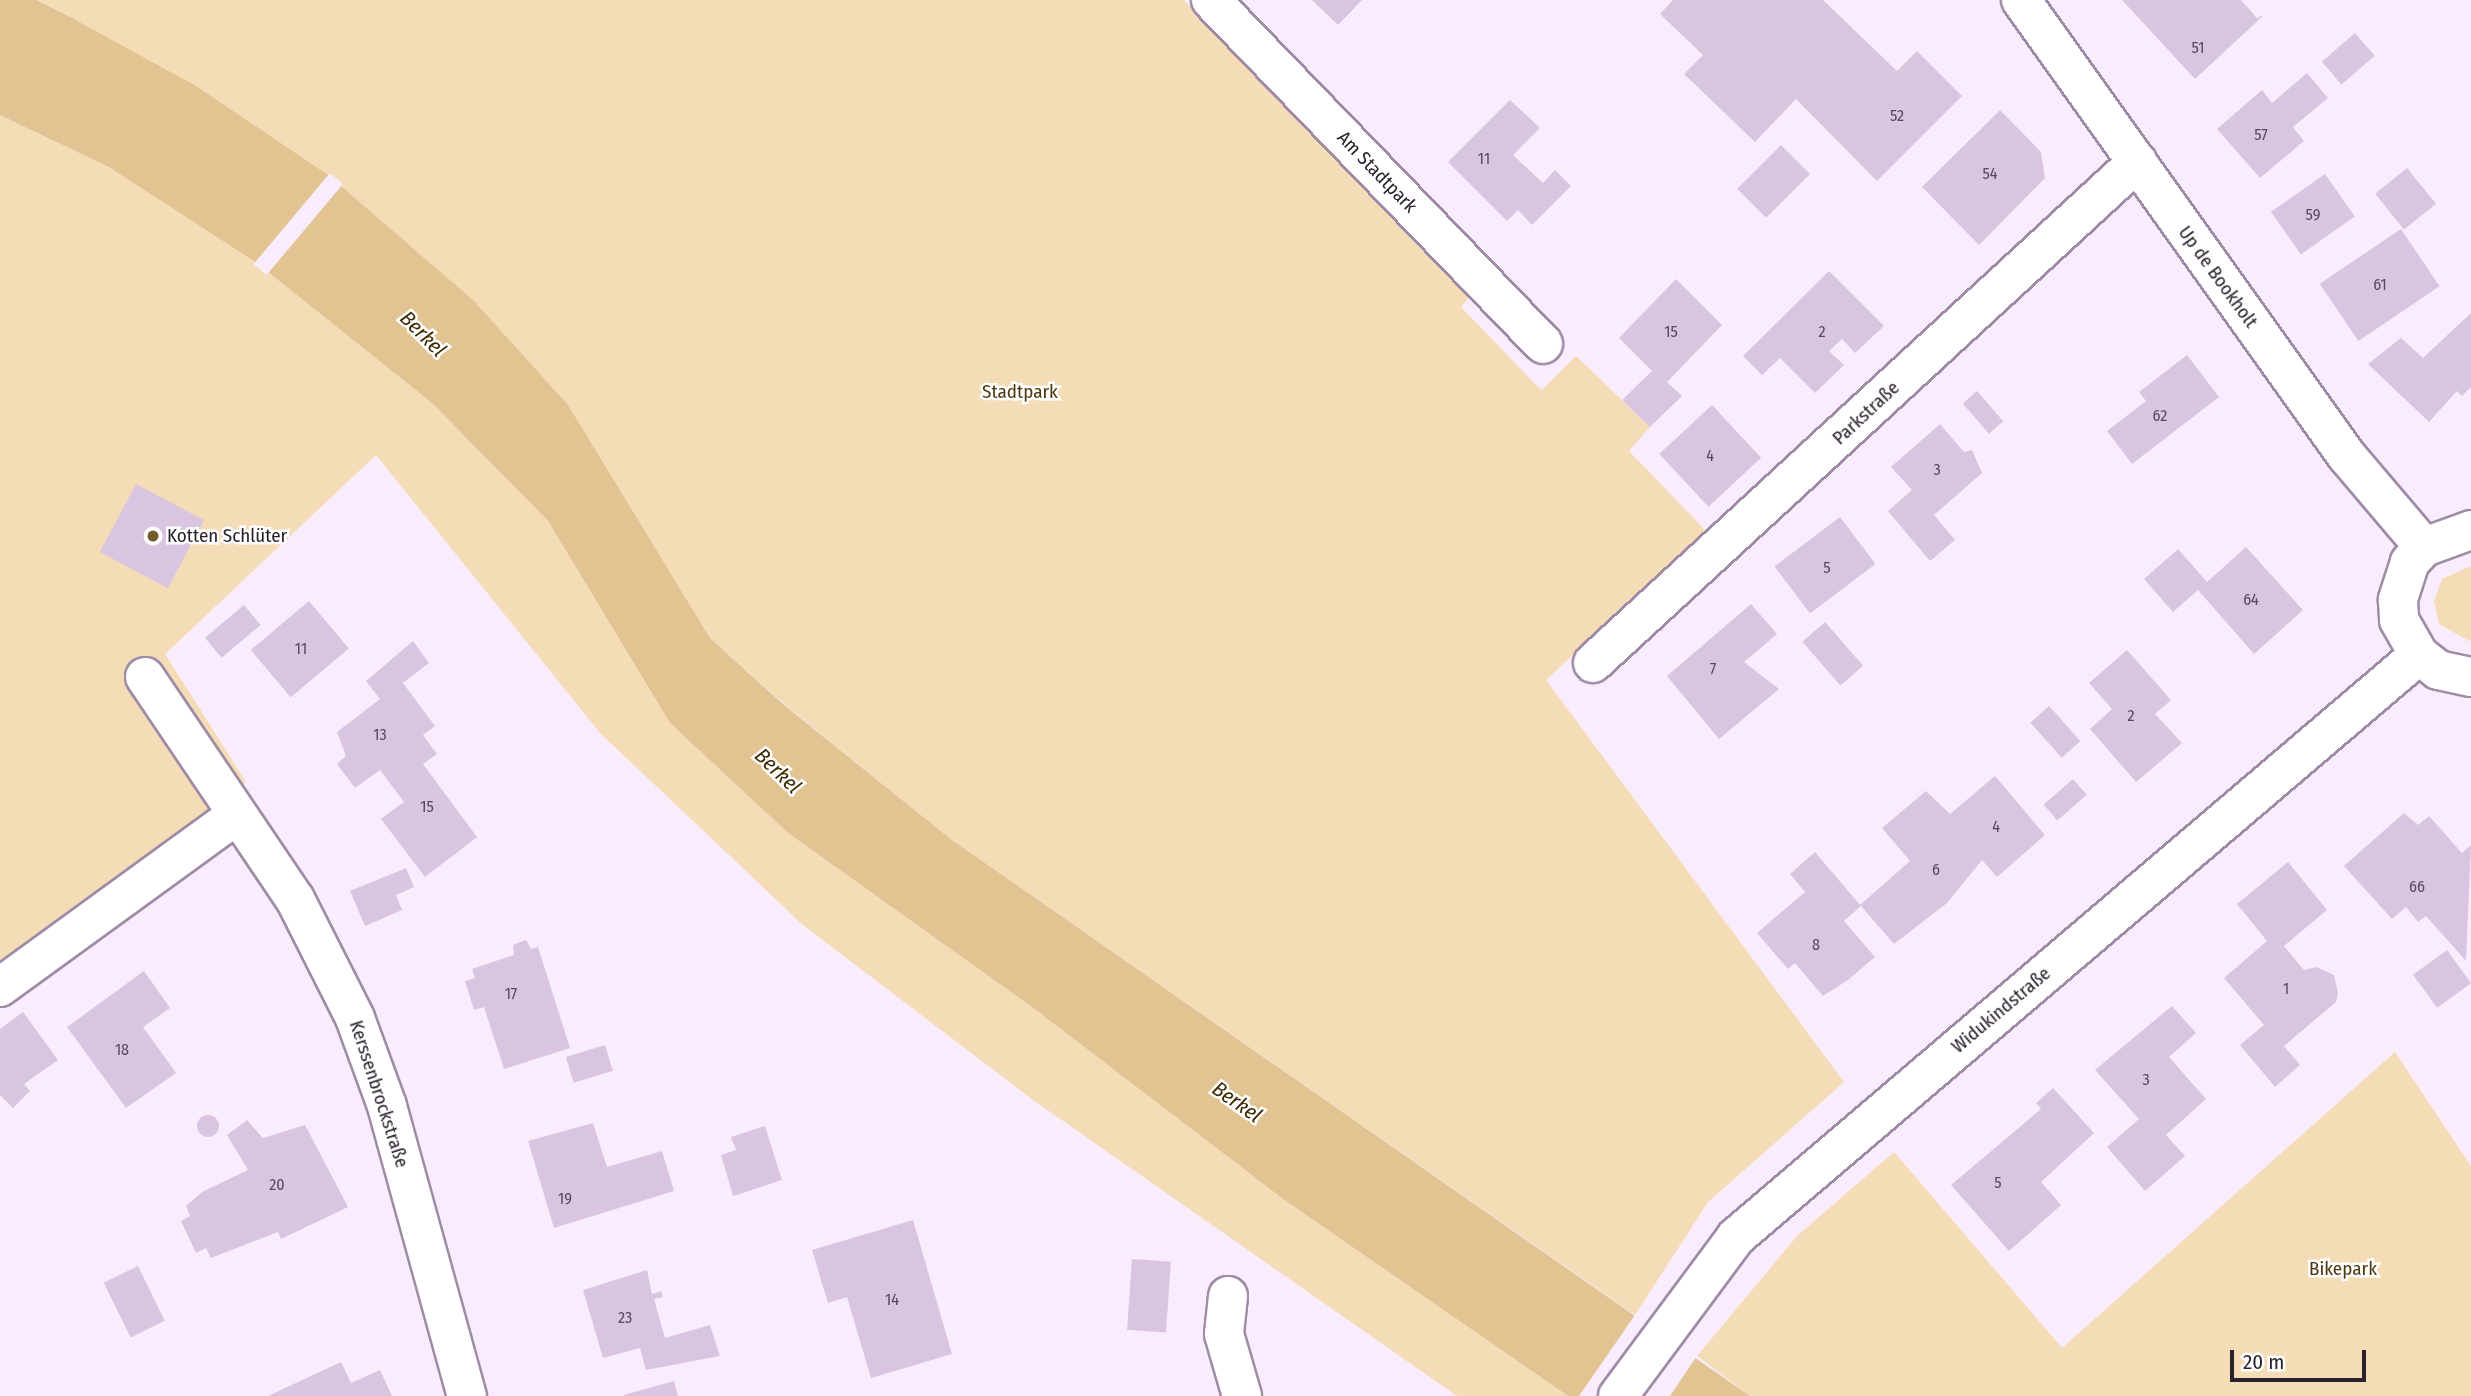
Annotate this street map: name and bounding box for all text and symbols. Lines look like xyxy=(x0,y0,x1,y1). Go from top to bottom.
house number: 51 xyxy=(2192,38,2204,58)
house number: 52 xyxy=(1890,106,1904,126)
house number: 57 xyxy=(2254,125,2268,145)
street label: Am Stadtpark xyxy=(1332,126,1422,218)
house number: 11 xyxy=(1478,149,1490,169)
house number: 54 xyxy=(1982,164,1998,184)
house number: 59 xyxy=(2306,205,2320,225)
street label: Up de Bookholt xyxy=(2173,222,2263,332)
house number: 61 xyxy=(2373,275,2387,295)
water label: Berkel xyxy=(395,306,451,362)
house number: 15 xyxy=(1664,322,1678,342)
house number: 2 xyxy=(1818,322,1826,342)
street label: Parkstraße xyxy=(1828,376,1904,450)
park label: Stadtpark xyxy=(982,381,1058,403)
house number: 62 xyxy=(2153,406,2167,426)
house number: 4 xyxy=(1706,446,1714,466)
house number: 3 xyxy=(1933,460,1941,480)
place label: Kotten Schlüter xyxy=(167,525,287,547)
marker: Kotten Schlüter xyxy=(145,528,161,544)
house number: 5 xyxy=(1823,558,1831,578)
house number: 64 xyxy=(2243,590,2259,610)
house number: 11 xyxy=(295,639,307,659)
house number: 7 xyxy=(1710,659,1716,679)
house number: 2 xyxy=(2127,706,2135,726)
house number: 13 xyxy=(373,725,387,745)
water label: Berkel xyxy=(750,743,806,799)
house number: 15 xyxy=(420,797,434,817)
house number: 4 xyxy=(1992,817,2000,837)
house number: 6 xyxy=(1932,860,1940,880)
house number: 66 xyxy=(2409,877,2425,897)
house number: 8 xyxy=(1812,935,1820,955)
street label: Widukindstraße xyxy=(1947,962,2055,1058)
house number: 1 xyxy=(2283,979,2289,999)
house number: 17 xyxy=(505,984,517,1004)
street label: Kerssenbrockstraße xyxy=(344,1018,414,1170)
house number: 18 xyxy=(115,1040,129,1060)
house number: 3 xyxy=(2142,1070,2150,1090)
water label: Berkel xyxy=(1207,1076,1267,1128)
house number: 5 xyxy=(1994,1173,2002,1193)
house number: 20 xyxy=(269,1175,285,1195)
house number: 19 xyxy=(558,1189,572,1209)
park label: Bikepark xyxy=(2309,1258,2377,1280)
house number: 14 xyxy=(885,1290,899,1310)
house number: 23 xyxy=(618,1308,632,1328)
scale bar xyxy=(2233,1336,2370,1380)
text: 20 m xyxy=(2243,1349,2284,1375)

